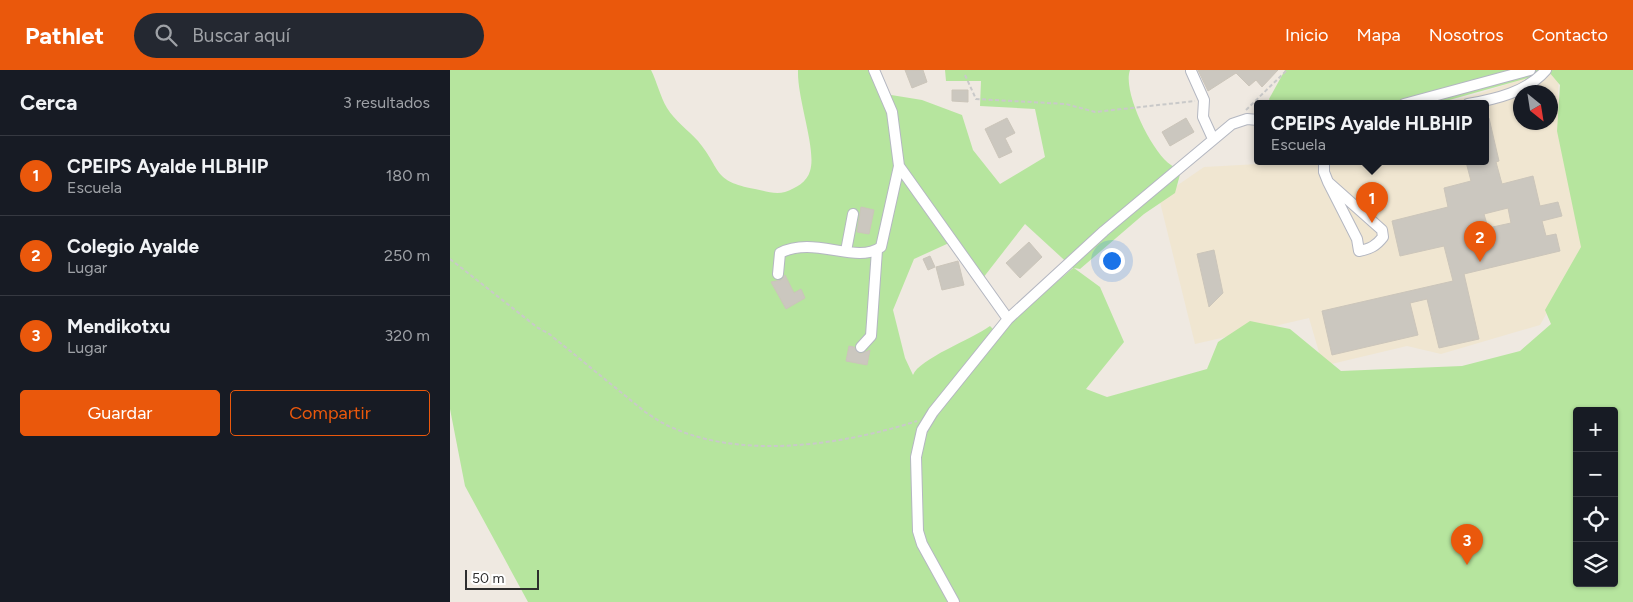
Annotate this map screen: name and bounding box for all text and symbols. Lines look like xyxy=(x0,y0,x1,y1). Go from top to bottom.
search box xyxy=(134,13,484,58)
text: Pathlet xyxy=(25,21,104,50)
icon: search xyxy=(152,21,180,49)
text: Buscar aquí xyxy=(192,24,290,47)
text: Inicio xyxy=(1285,24,1329,46)
text: Mapa xyxy=(1357,24,1401,46)
text: Nosotros xyxy=(1429,24,1504,46)
text: Contacto xyxy=(1532,24,1608,46)
north arrow xyxy=(1513,85,1558,130)
text: Cerca xyxy=(20,90,77,115)
text: 3 resultados xyxy=(343,93,430,112)
popup xyxy=(1254,100,1489,165)
text: CPEIPS Ayalde HLBHIP xyxy=(1271,112,1472,135)
text: Escuela xyxy=(1271,135,1326,154)
text: CPEIPS Ayalde HLBHIP xyxy=(67,155,268,178)
text: 1 xyxy=(33,166,39,185)
text: 180 m xyxy=(386,166,430,185)
text: Escuela xyxy=(67,178,122,197)
pin: 1 xyxy=(1356,182,1388,223)
pin: 2 xyxy=(1464,221,1496,262)
text: Colegio Ayalde xyxy=(67,235,199,258)
text: 2 xyxy=(31,246,41,265)
text: 250 m xyxy=(384,246,430,265)
your location xyxy=(1099,248,1125,274)
text: Lugar xyxy=(67,258,107,277)
text: Mendikotxu xyxy=(67,315,170,338)
text: 3 xyxy=(32,326,40,345)
text: 320 m xyxy=(385,326,430,345)
text: Lugar xyxy=(67,338,107,357)
button: Guardar xyxy=(20,390,220,436)
button: Compartir xyxy=(230,390,430,436)
map controls xyxy=(1573,407,1618,587)
button: + xyxy=(1573,407,1618,452)
button: − xyxy=(1573,452,1618,497)
button: locate xyxy=(1573,497,1618,542)
pin: 3 xyxy=(1451,524,1483,565)
button: layers xyxy=(1573,542,1618,587)
scale bar xyxy=(465,567,539,590)
text: 50 m xyxy=(472,570,504,587)

